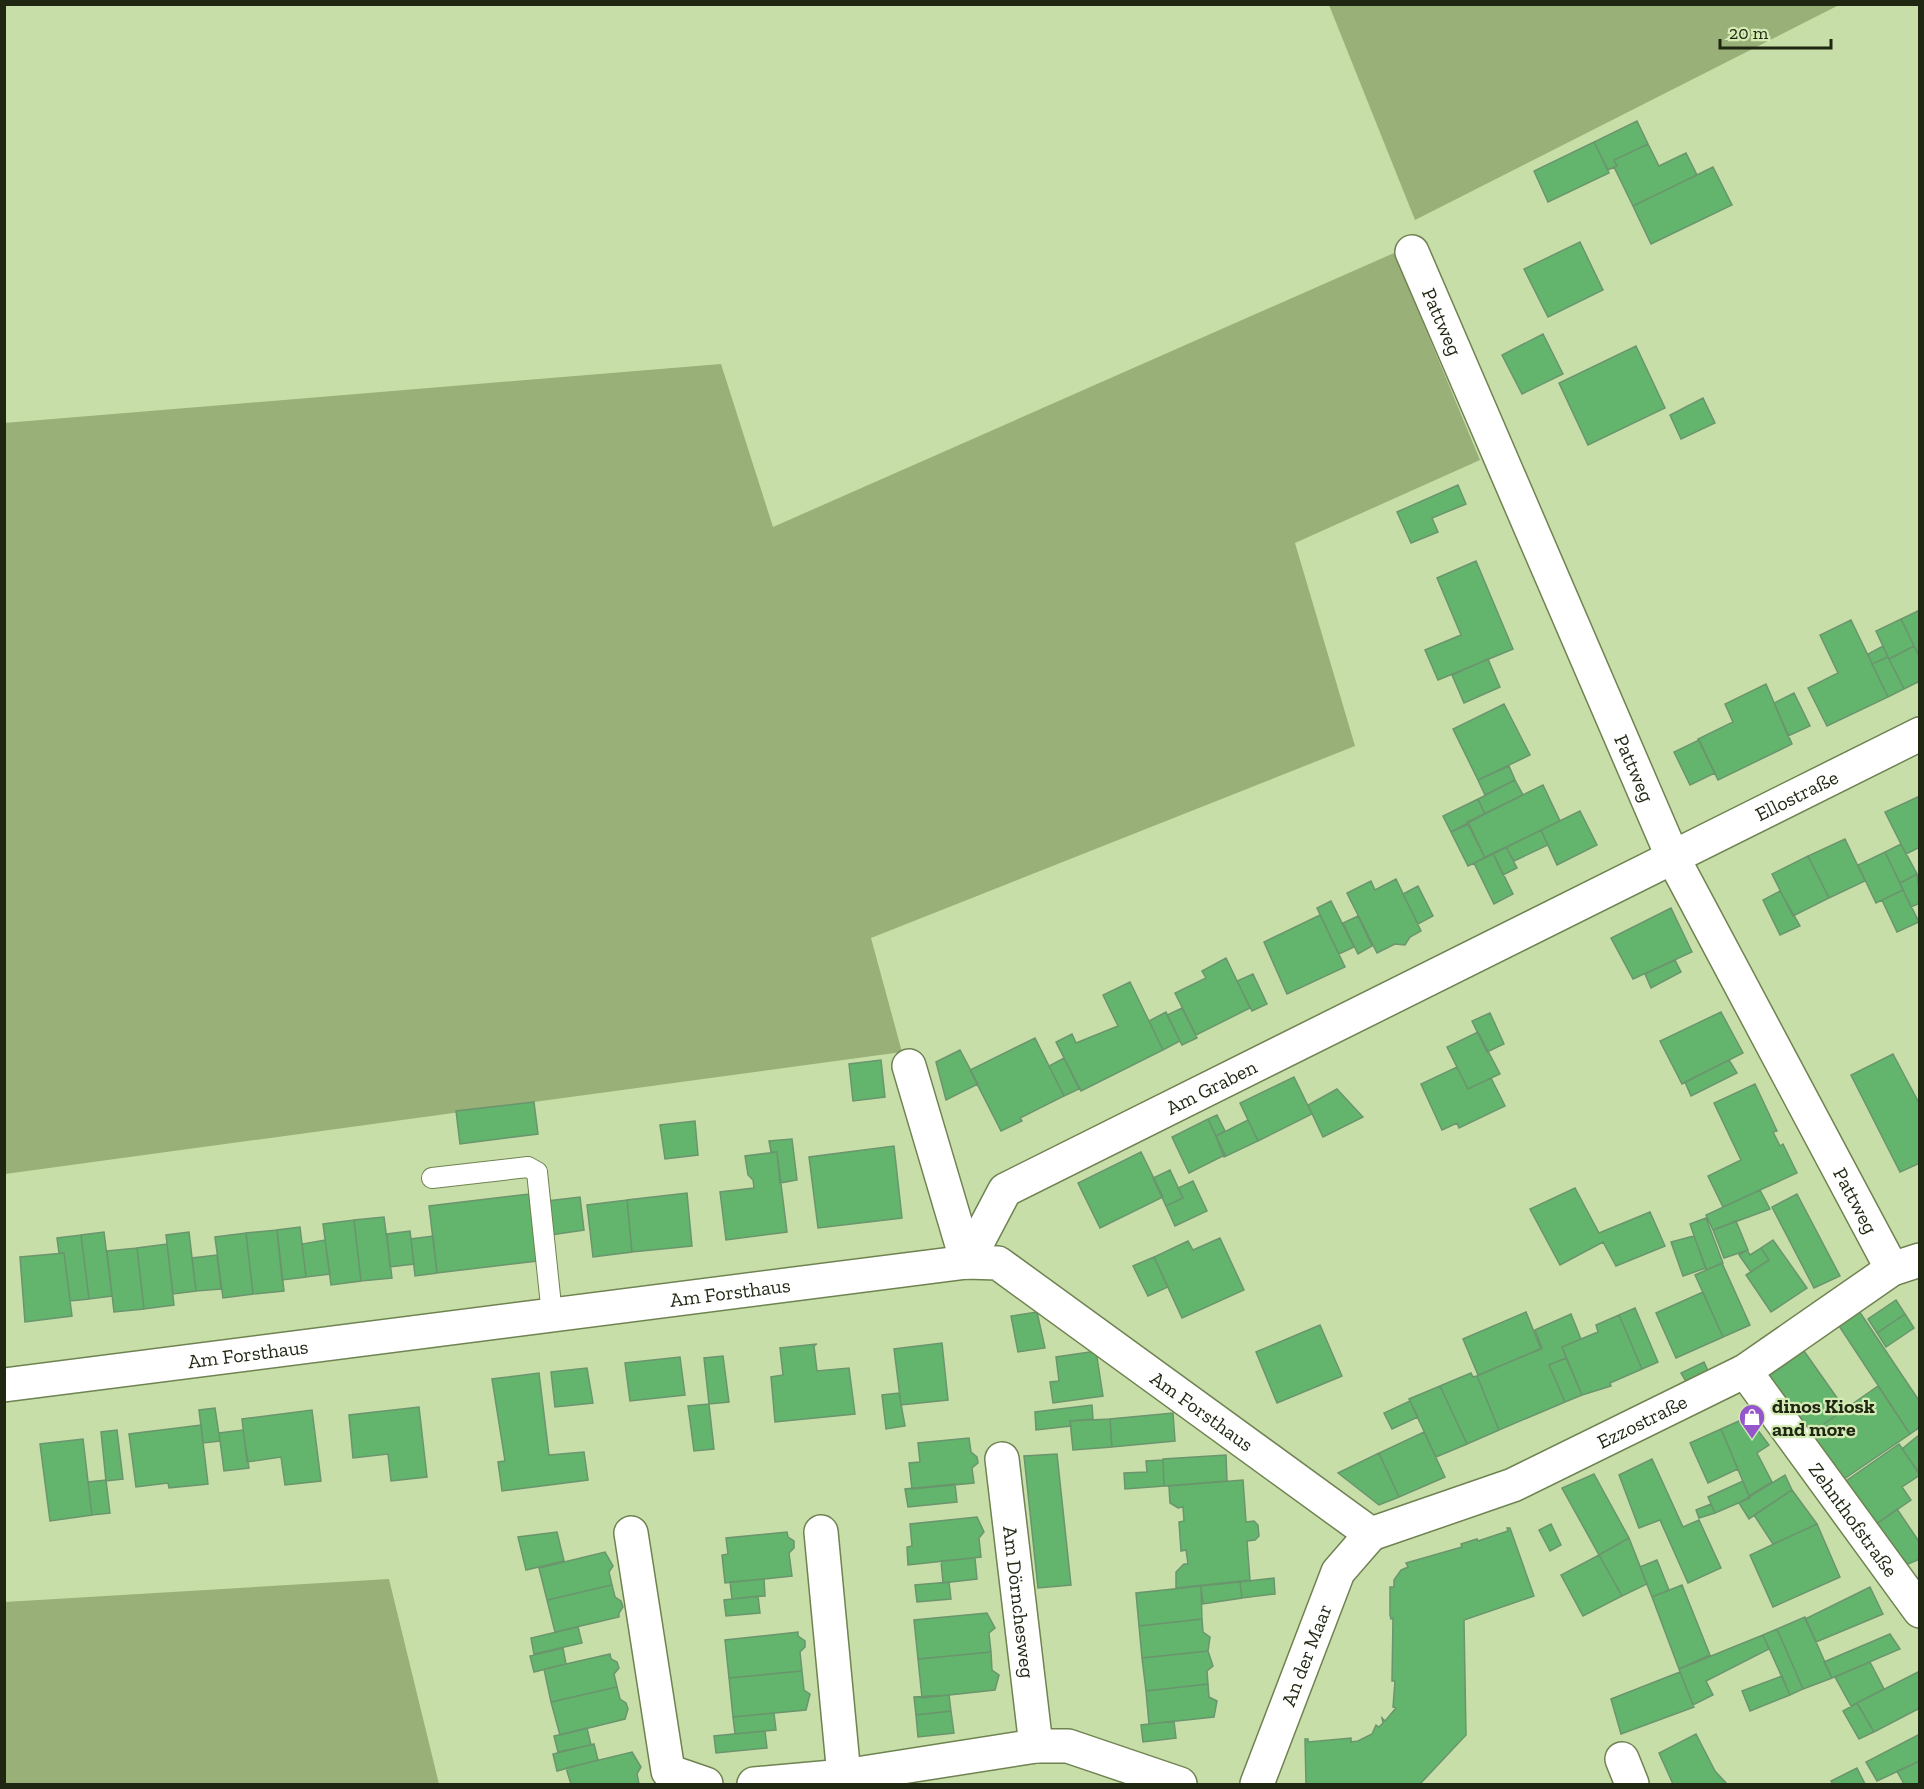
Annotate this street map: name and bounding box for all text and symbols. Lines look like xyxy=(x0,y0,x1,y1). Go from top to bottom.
scale bar xyxy=(1720,12,1831,50)
text: 20 m xyxy=(1729,22,1769,44)
street label: Pattweg xyxy=(1417,284,1467,359)
street label: Pattweg xyxy=(1609,731,1659,806)
street label: Ellostraße xyxy=(1751,765,1842,826)
street label: Am Graben xyxy=(1162,1054,1261,1120)
street label: Pattweg xyxy=(1828,1163,1883,1238)
street label: Am Forsthaus xyxy=(668,1273,792,1312)
street label: Am Forsthaus xyxy=(186,1334,310,1373)
street label: Am Forsthaus xyxy=(1146,1366,1258,1457)
street label: Ezzostraße xyxy=(1593,1389,1691,1454)
place label: dinos Kiosk and more xyxy=(1772,1394,1875,1441)
shop icon: dinos Kiosk and more xyxy=(1737,1402,1767,1440)
street label: Zehnthofstraße xyxy=(1804,1458,1903,1582)
street label: Am Dörnchesweg xyxy=(998,1525,1040,1679)
street label: An der Maar xyxy=(1276,1601,1337,1709)

